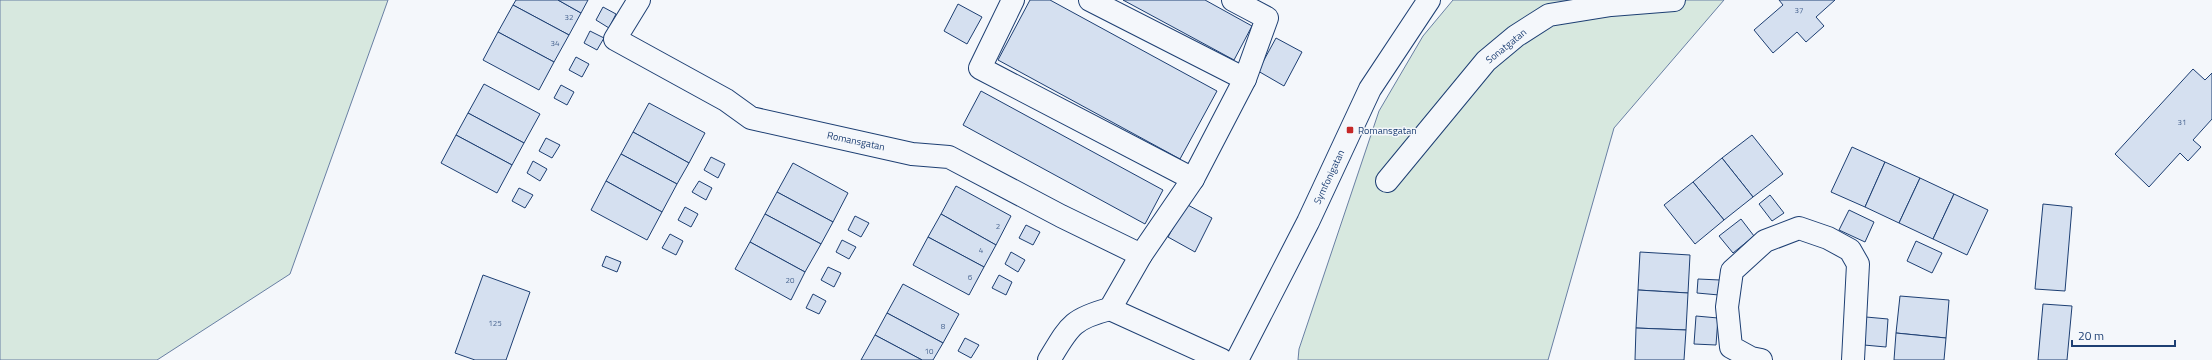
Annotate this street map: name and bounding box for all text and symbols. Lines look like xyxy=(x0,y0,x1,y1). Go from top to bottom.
house number: 37 xyxy=(1795,4,1803,16)
house number: 32 xyxy=(565,11,573,23)
street label: Sonatgatan xyxy=(1482,25,1530,67)
house number: 34 xyxy=(551,37,560,49)
house number: 31 xyxy=(2178,116,2186,128)
place label: Romansgatan xyxy=(1358,123,1417,138)
marker: Romansgatan xyxy=(1345,125,1355,135)
street label: Romansgatan xyxy=(826,128,886,154)
street label: Symfonigatan xyxy=(1310,147,1348,207)
house number: 2 xyxy=(996,220,1000,232)
house number: 4 xyxy=(979,244,984,256)
house number: 6 xyxy=(968,271,973,283)
house number: 20 xyxy=(786,274,795,286)
house number: 125 xyxy=(488,317,502,329)
house number: 8 xyxy=(941,320,946,332)
scale bar xyxy=(2072,322,2175,348)
text: 20 m xyxy=(2078,326,2104,345)
house number: 10 xyxy=(925,345,934,357)

